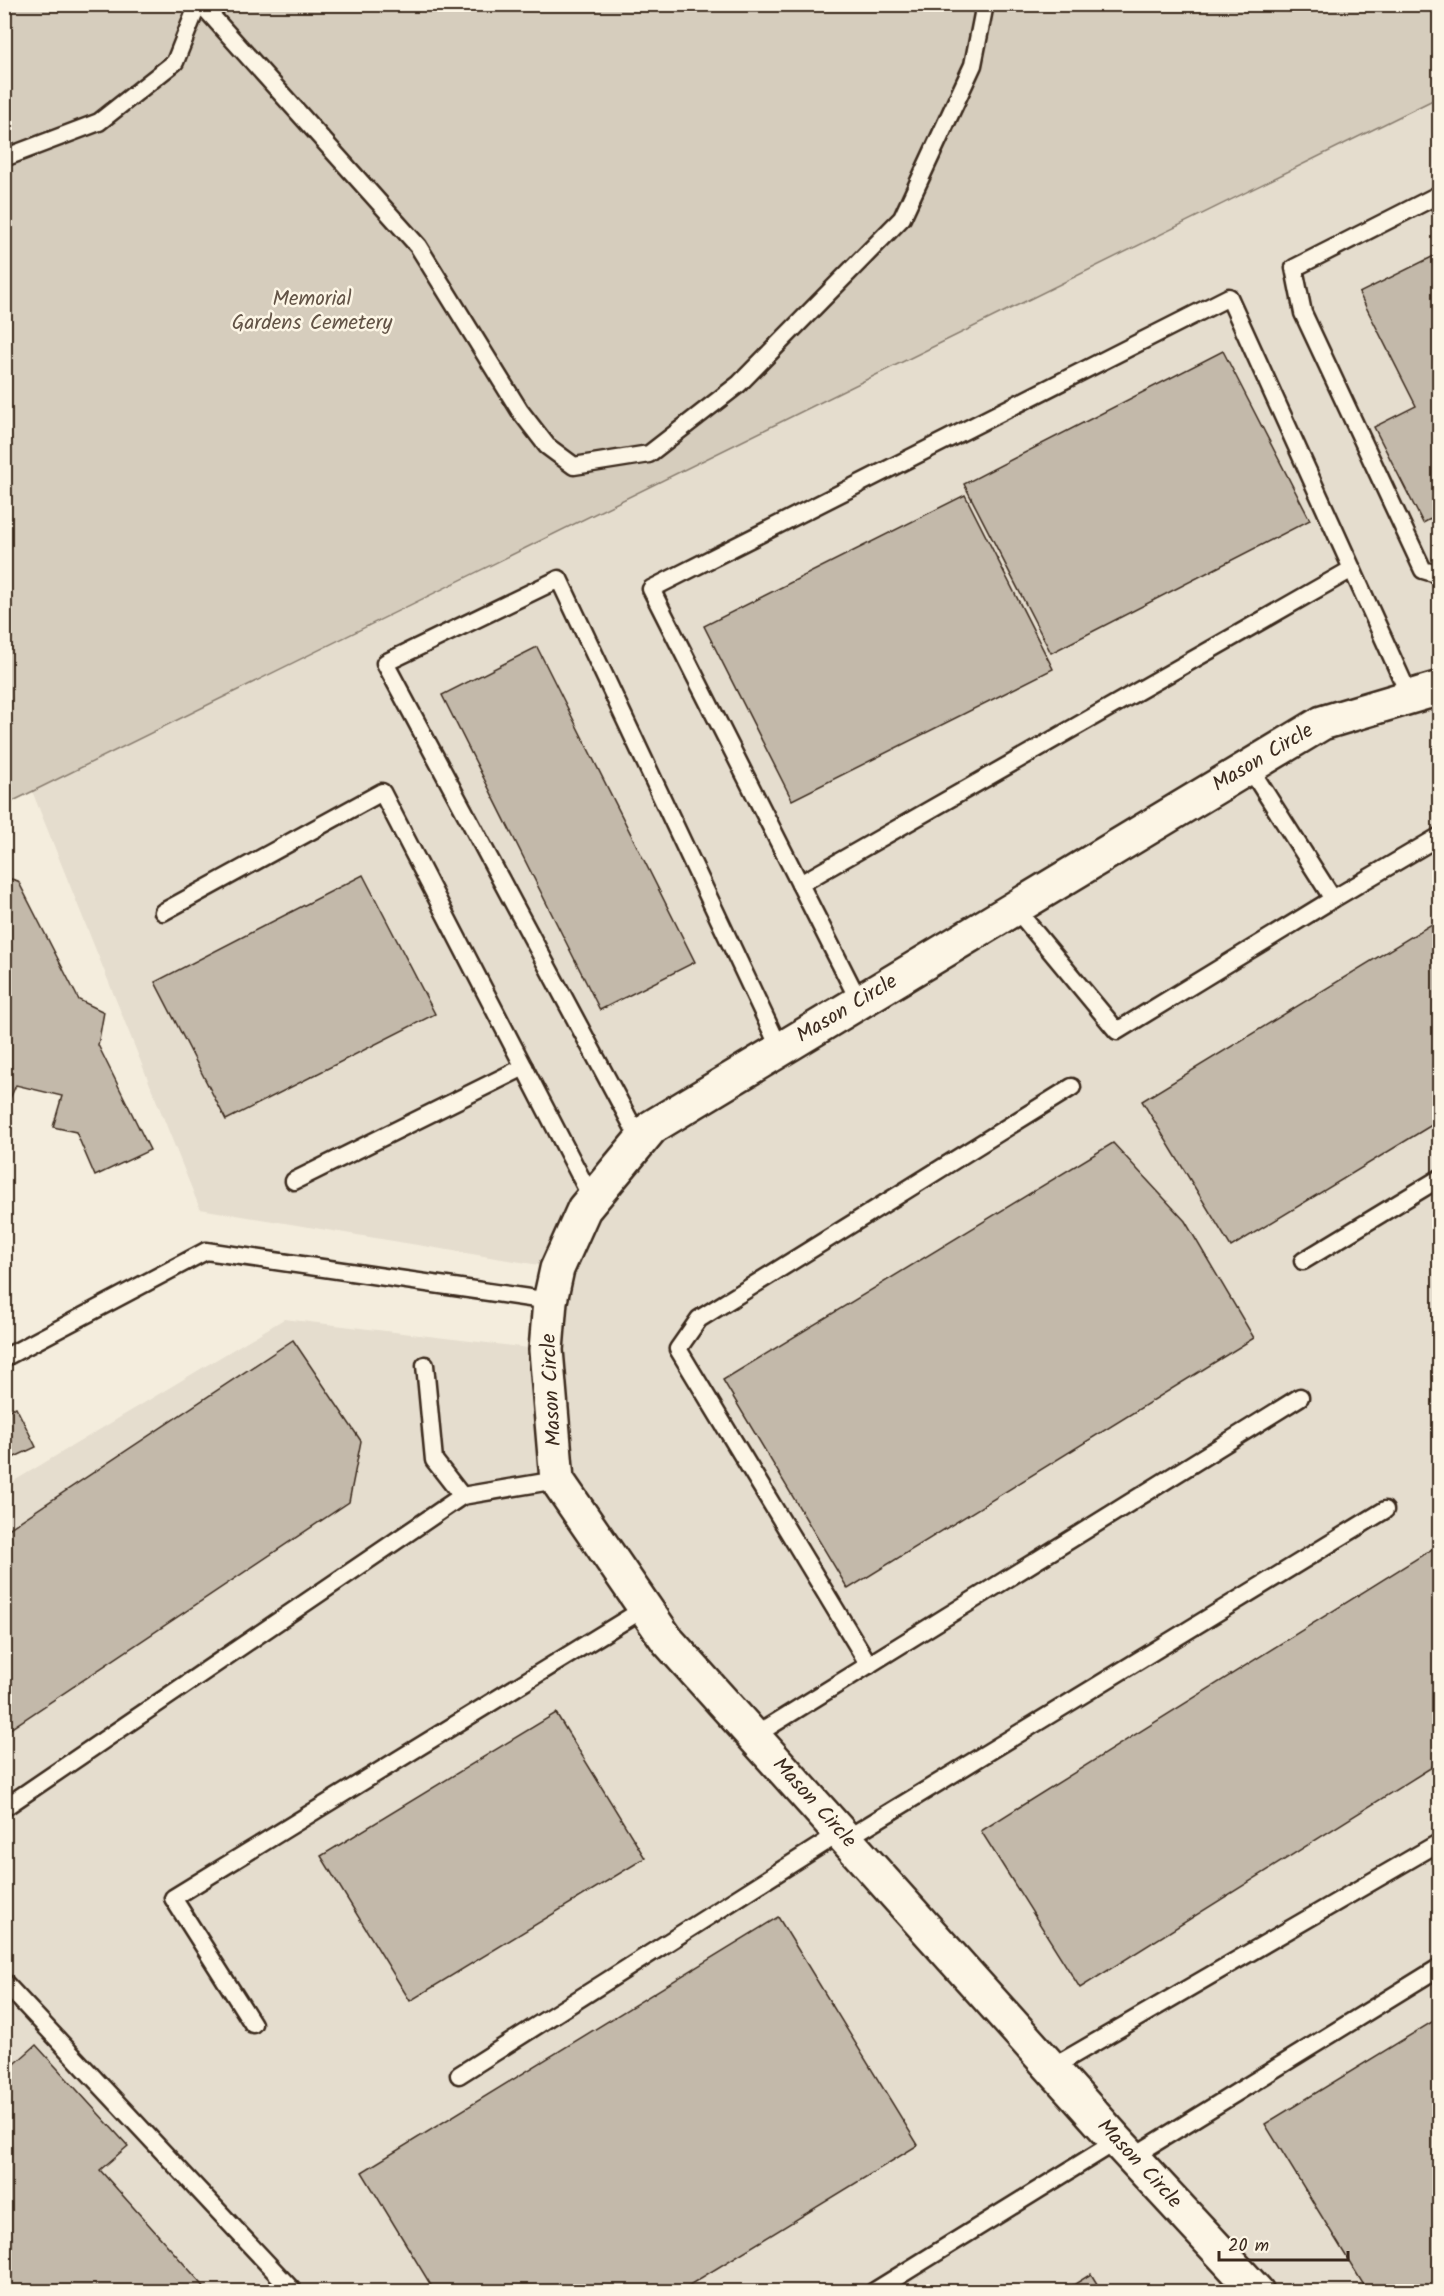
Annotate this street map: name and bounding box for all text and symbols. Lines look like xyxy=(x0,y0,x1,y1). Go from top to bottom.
park label: Memorial Gardens Cemetery xyxy=(232,283,392,340)
street label: Mason Circle xyxy=(1206,714,1320,801)
street label: Mason Circle xyxy=(790,965,904,1052)
street label: Mason Circle xyxy=(533,1332,571,1447)
street label: Mason Circle xyxy=(764,1750,864,1856)
street label: Mason Circle xyxy=(1088,2111,1190,2217)
scale bar xyxy=(1219,2224,1348,2262)
text: 20 m xyxy=(1228,2232,1269,2261)

